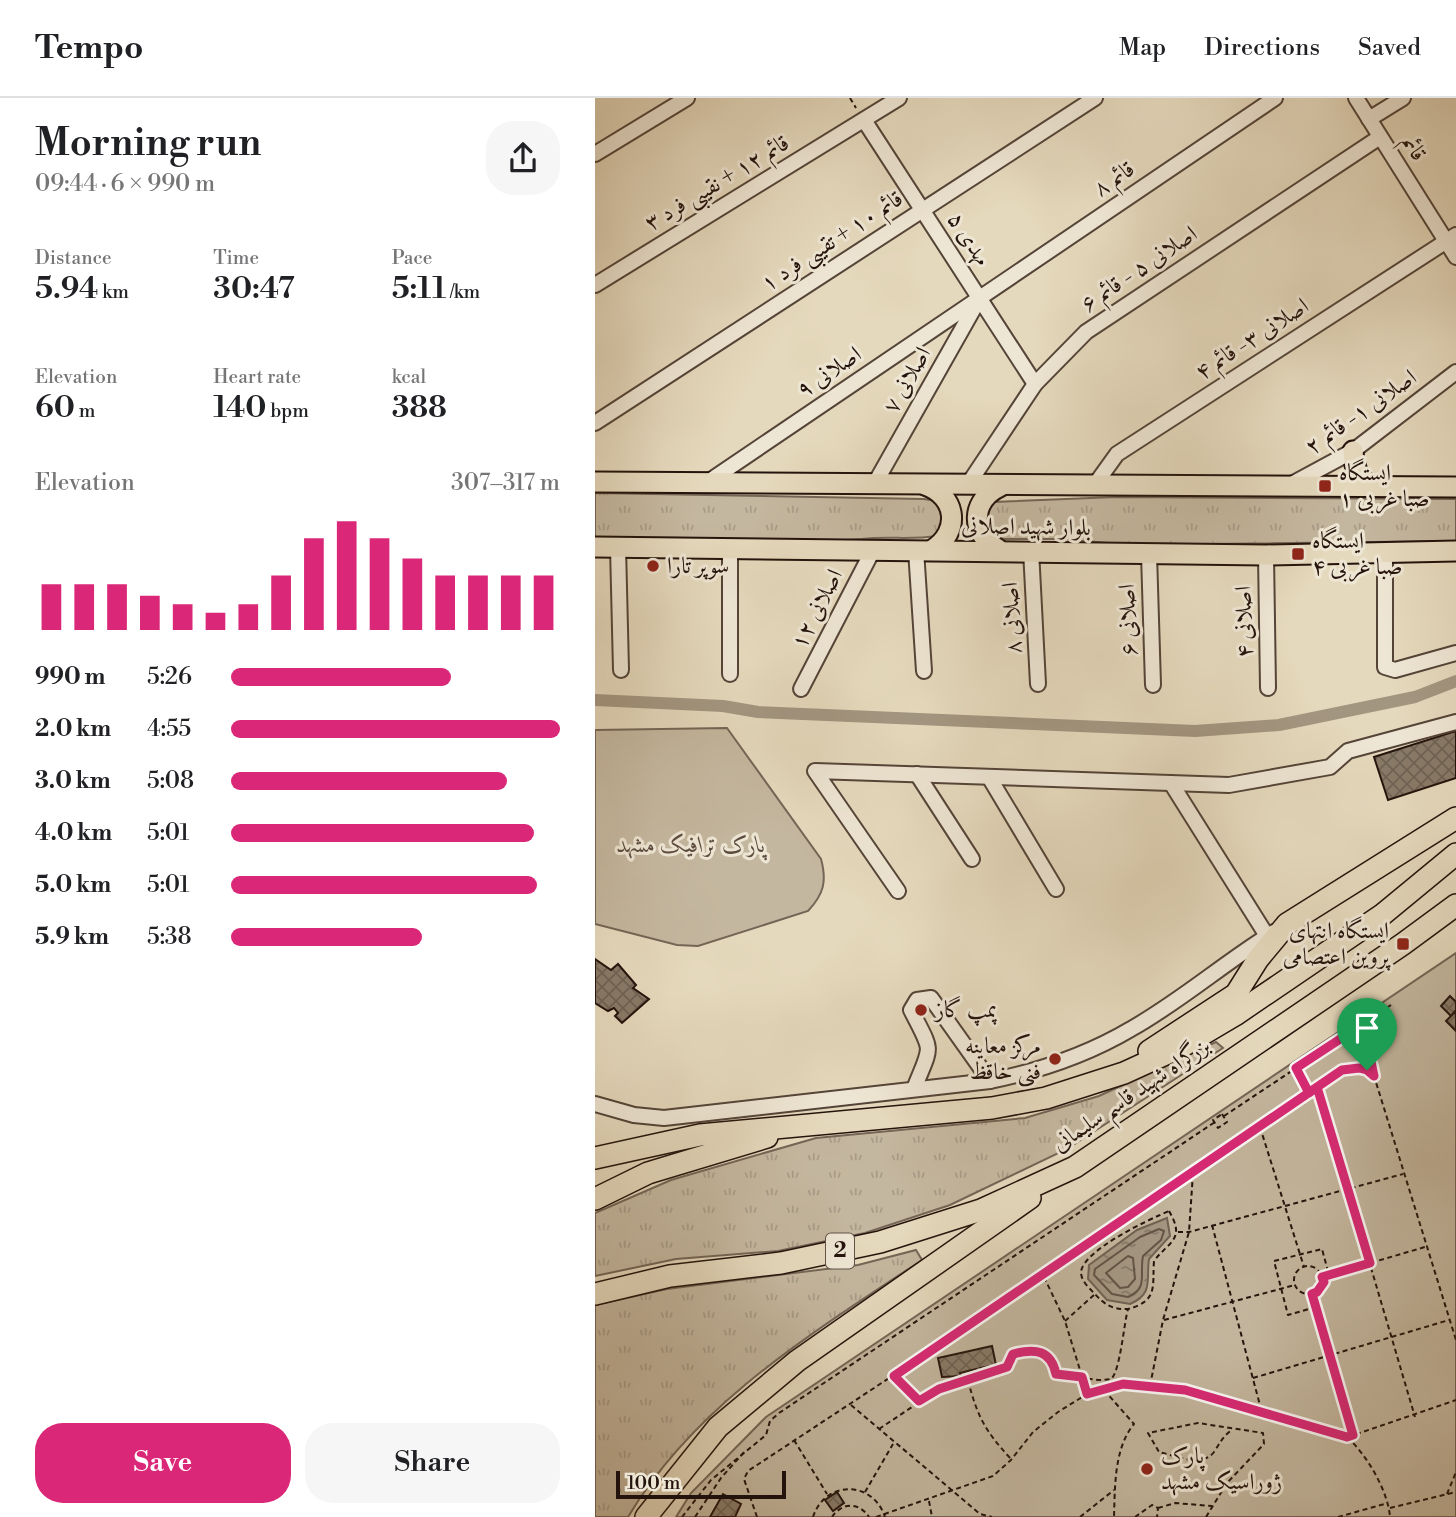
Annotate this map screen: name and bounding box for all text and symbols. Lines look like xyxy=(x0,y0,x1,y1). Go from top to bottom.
text: Tempo xyxy=(35,28,143,69)
text: Map xyxy=(1119,33,1166,63)
text: Directions xyxy=(1204,33,1320,63)
text: Saved xyxy=(1358,33,1421,63)
text: Morning run xyxy=(35,120,261,167)
button: share xyxy=(486,121,560,195)
street label: قائم ۱۲ + نقیبی فرد ۳ xyxy=(640,129,797,241)
street label: قائم xyxy=(1391,130,1433,169)
street label: قائم ۸ xyxy=(1088,155,1143,207)
text: 09:44 · 6 × 990 m xyxy=(35,170,215,198)
street label: قائم ۱۰ + تقیبی فرد ۱ xyxy=(756,185,911,301)
street label: مهدی ۵ xyxy=(941,207,997,271)
street label: اصلانی ۵ - قائم ۶ xyxy=(1075,220,1205,322)
text: Distance xyxy=(35,246,112,270)
text: Time xyxy=(213,246,259,270)
text: Pace xyxy=(392,246,432,270)
text: 5.94 xyxy=(35,270,98,308)
text: 30:47 xyxy=(213,270,295,308)
text: 5:11 xyxy=(392,270,446,308)
text: km xyxy=(98,280,129,304)
text: /km xyxy=(446,280,480,304)
street label: اصلانی ۳- قائم ۴ xyxy=(1190,292,1317,390)
street label: اصلانی ۹ xyxy=(791,340,867,404)
street label: اصلانی ۷ xyxy=(877,342,937,418)
street label: اصلانی ۱- قائم ۲ xyxy=(1300,363,1425,465)
text: Elevation xyxy=(35,365,117,389)
text: Heart rate xyxy=(213,365,301,389)
text: kcal xyxy=(392,365,426,389)
text: 60 xyxy=(35,389,75,427)
text: 140 xyxy=(213,389,267,427)
text: 388 xyxy=(392,389,447,427)
text: m xyxy=(75,399,95,423)
text: bpm xyxy=(267,399,309,423)
place label: ایستگاه صبا غربی ۱ xyxy=(1339,458,1430,514)
text: Elevation xyxy=(35,469,135,497)
text: 307–317 m xyxy=(451,469,560,497)
marker: ایستگاه صبا غربی ۱ xyxy=(1317,478,1333,494)
street label: بلوار شهید اصلانی xyxy=(961,512,1091,542)
place label: ایستگاه صبا غربی ۴ xyxy=(1312,526,1403,582)
marker: ایستگاه صبا غربی ۴ xyxy=(1290,546,1306,562)
place label: سوپر تارا xyxy=(667,552,729,580)
marker: سوپر تارا xyxy=(645,558,661,574)
street label: اصلانی ۱۲ xyxy=(785,565,849,653)
street label: اصلانی ۸ xyxy=(996,581,1028,655)
street label: اصلانی ۶ xyxy=(1113,584,1143,656)
street label: اصلانی ۴ xyxy=(1229,586,1259,658)
text: 990 m xyxy=(35,663,105,691)
text: 5:26 xyxy=(147,663,192,691)
text: 2.0 km xyxy=(35,715,111,743)
text: 4:55 xyxy=(147,715,191,743)
text: 3.0 km xyxy=(35,767,111,795)
text: 5:08 xyxy=(147,767,194,795)
text: 4.0 km xyxy=(35,819,112,847)
text: 5:01 xyxy=(147,819,189,847)
park label: پارک ترافیک مشهد xyxy=(616,831,767,861)
text: 5.0 km xyxy=(35,871,111,899)
text: 5:01 xyxy=(147,871,189,899)
place label: ایستگاه انتهای پروین اعتصامی xyxy=(1283,916,1391,971)
text: 5.9 km xyxy=(35,923,109,951)
text: 5:38 xyxy=(147,923,192,951)
marker: ایستگاه انتهای پروین اعتصامی xyxy=(1395,936,1411,952)
place label: پمپ گاز xyxy=(933,995,997,1026)
pin xyxy=(1337,998,1397,1070)
marker: پمپ گاز xyxy=(913,1002,929,1018)
icon: arrive xyxy=(1348,1009,1386,1047)
street label: بزرگراه شهید قاسم سلیمانی xyxy=(1046,1030,1220,1165)
place label: مرکز معاینه فنی خاقظ xyxy=(965,1032,1041,1087)
marker: مرکز معاینه فنی خاقظ xyxy=(1047,1051,1063,1067)
road number: 2 xyxy=(826,1234,854,1268)
button: Save xyxy=(35,1423,291,1503)
button: Share xyxy=(305,1423,560,1503)
place label: پارک ژوراسیک مشهد xyxy=(1161,1442,1282,1496)
marker: پارک ژوراسیک مشهد xyxy=(1139,1461,1155,1477)
scale bar xyxy=(616,1468,786,1500)
text: 100 m xyxy=(627,1471,680,1495)

